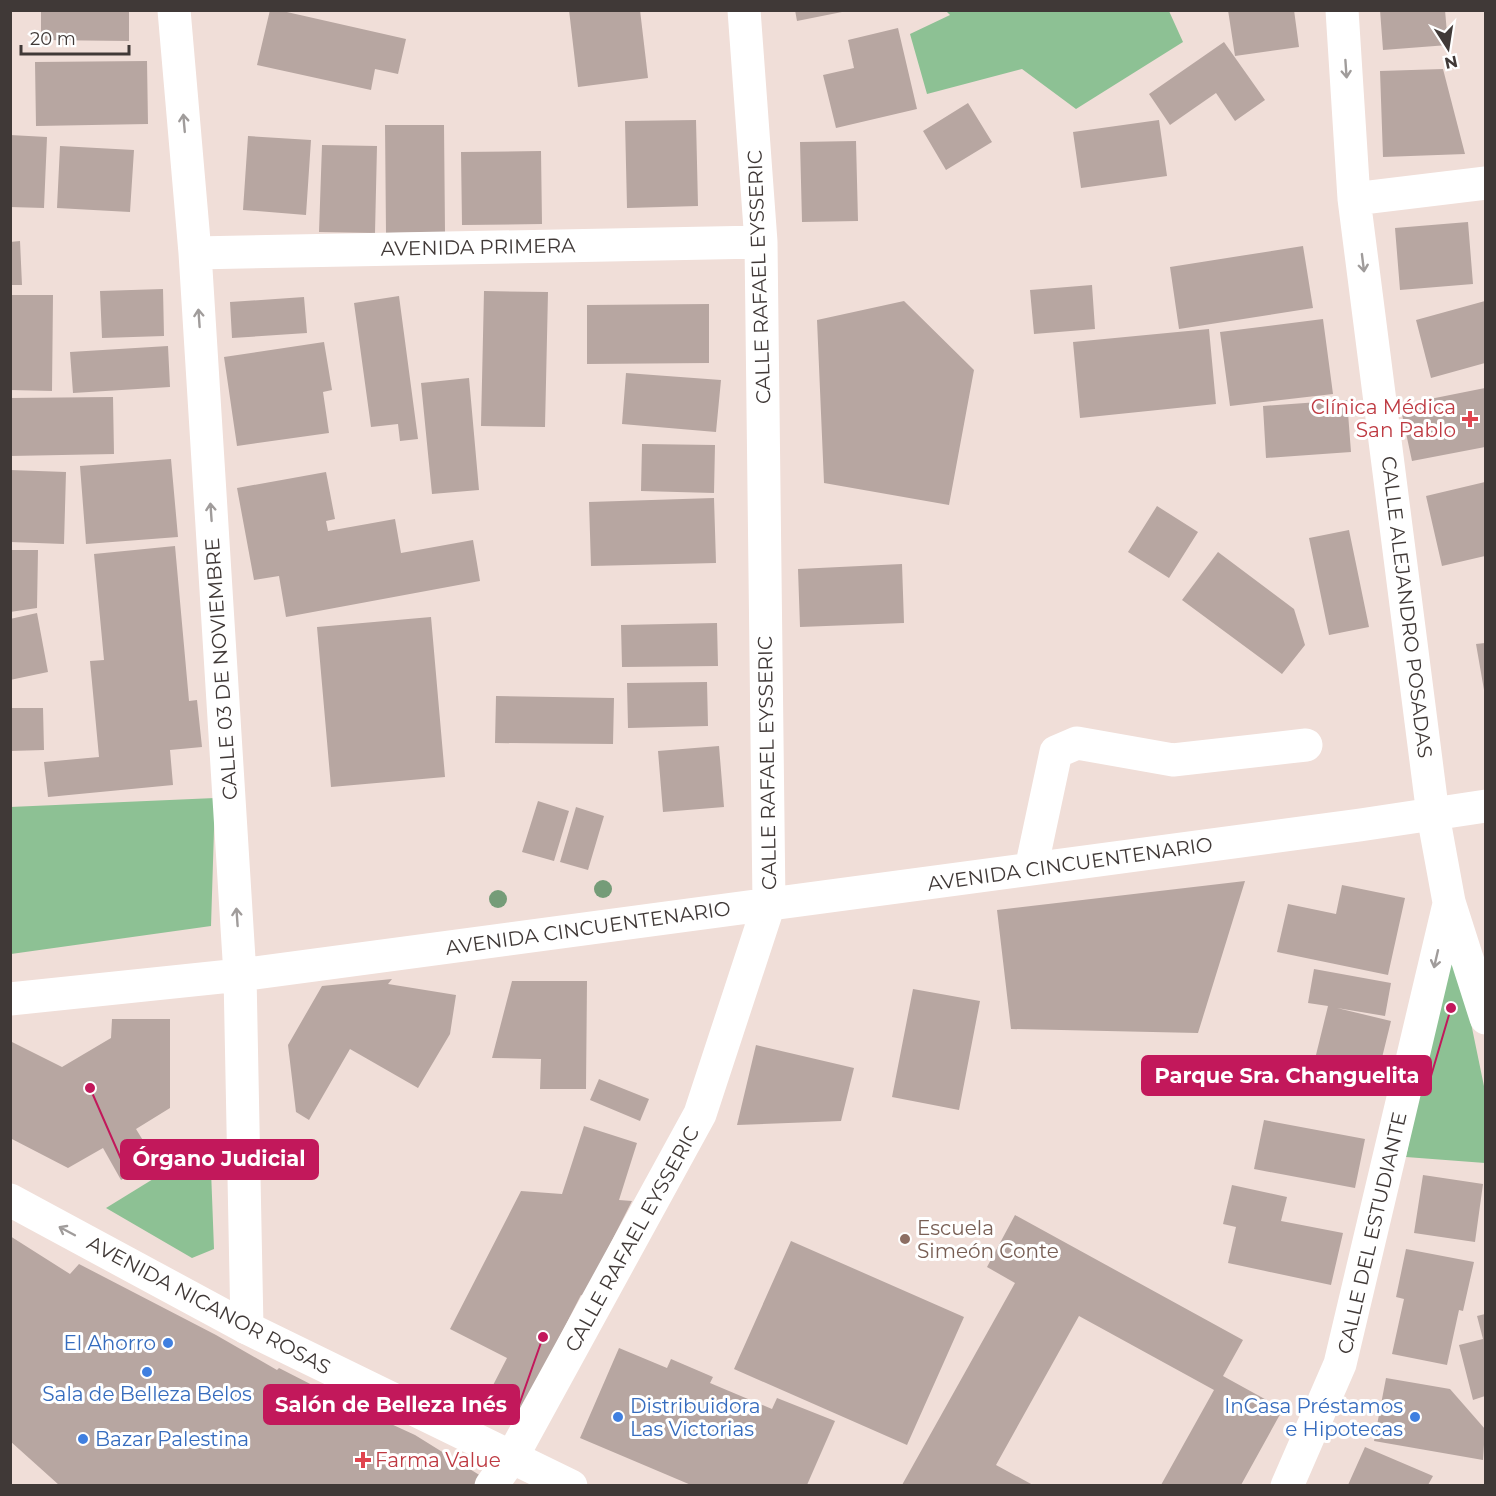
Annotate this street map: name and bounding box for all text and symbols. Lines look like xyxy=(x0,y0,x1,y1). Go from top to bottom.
scale bar xyxy=(21,18,129,56)
north arrow xyxy=(1418,18,1478,78)
text: 20 m xyxy=(30,28,76,50)
text: N xyxy=(1443,52,1459,73)
one-way arrow xyxy=(1340,58,1351,78)
one-way arrow xyxy=(178,114,189,134)
street label: CALLE RAFAEL EYSSERIC xyxy=(743,150,775,404)
street label: AVENIDA PRIMERA xyxy=(380,233,576,261)
one-way arrow xyxy=(1357,253,1368,272)
one-way arrow xyxy=(194,308,205,328)
place label: Clínica Médica San Pablo xyxy=(1311,395,1456,442)
marker: Clínica Médica San Pablo xyxy=(1461,410,1479,428)
street label: CALLE ALEJANDRO POSADAS xyxy=(1377,455,1437,759)
one-way arrow xyxy=(206,503,217,523)
street label: CALLE 03 DE NOVIEMBRE xyxy=(200,537,242,801)
street label: CALLE RAFAEL EYSSERIC xyxy=(753,636,781,890)
street label: AVENIDA CINCUENTENARIO xyxy=(926,832,1214,896)
street label: AVENIDA CINCUENTENARIO xyxy=(444,896,732,960)
one-way arrow xyxy=(231,907,242,927)
one-way arrow xyxy=(1430,949,1442,968)
callout: Parque Sra. Changuelita xyxy=(1142,1056,1431,1095)
text: Parque Sra. Changuelita xyxy=(1154,1063,1420,1088)
street label: CALLE DEL ESTUDIANTE xyxy=(1332,1110,1412,1356)
street label: CALLE RAFAEL EYSSERIC xyxy=(560,1122,704,1356)
callout: Órgano Judicial xyxy=(121,1140,318,1179)
text: Órgano Judicial xyxy=(132,1146,306,1171)
place label: Escuela Simeón Conte xyxy=(917,1216,1059,1263)
one-way arrow xyxy=(59,1225,76,1237)
street label: AVENIDA NICANOR ROSAS xyxy=(83,1230,335,1380)
marker: Escuela Simeón Conte xyxy=(898,1232,912,1246)
place label: El Ahorro xyxy=(63,1331,156,1355)
marker: El Ahorro xyxy=(161,1336,175,1350)
marker: Sala de Belleza Belos xyxy=(140,1365,154,1379)
place label: Sala de Belleza Belos xyxy=(42,1382,252,1406)
callout: Salón de Belleza Inés xyxy=(264,1385,519,1424)
text: Salón de Belleza Inés xyxy=(275,1392,507,1417)
place label: Distribuidora Las Victorias xyxy=(630,1394,761,1441)
place label: InCasa Préstamos e Hipotecas xyxy=(1224,1394,1403,1441)
marker: Distribuidora Las Victorias xyxy=(611,1410,625,1424)
marker: InCasa Préstamos e Hipotecas xyxy=(1408,1410,1422,1424)
place label: Bazar Palestina xyxy=(95,1427,249,1451)
marker: Bazar Palestina xyxy=(76,1432,90,1446)
place label: Farma Value xyxy=(375,1448,501,1472)
marker: Farma Value xyxy=(356,1453,370,1467)

